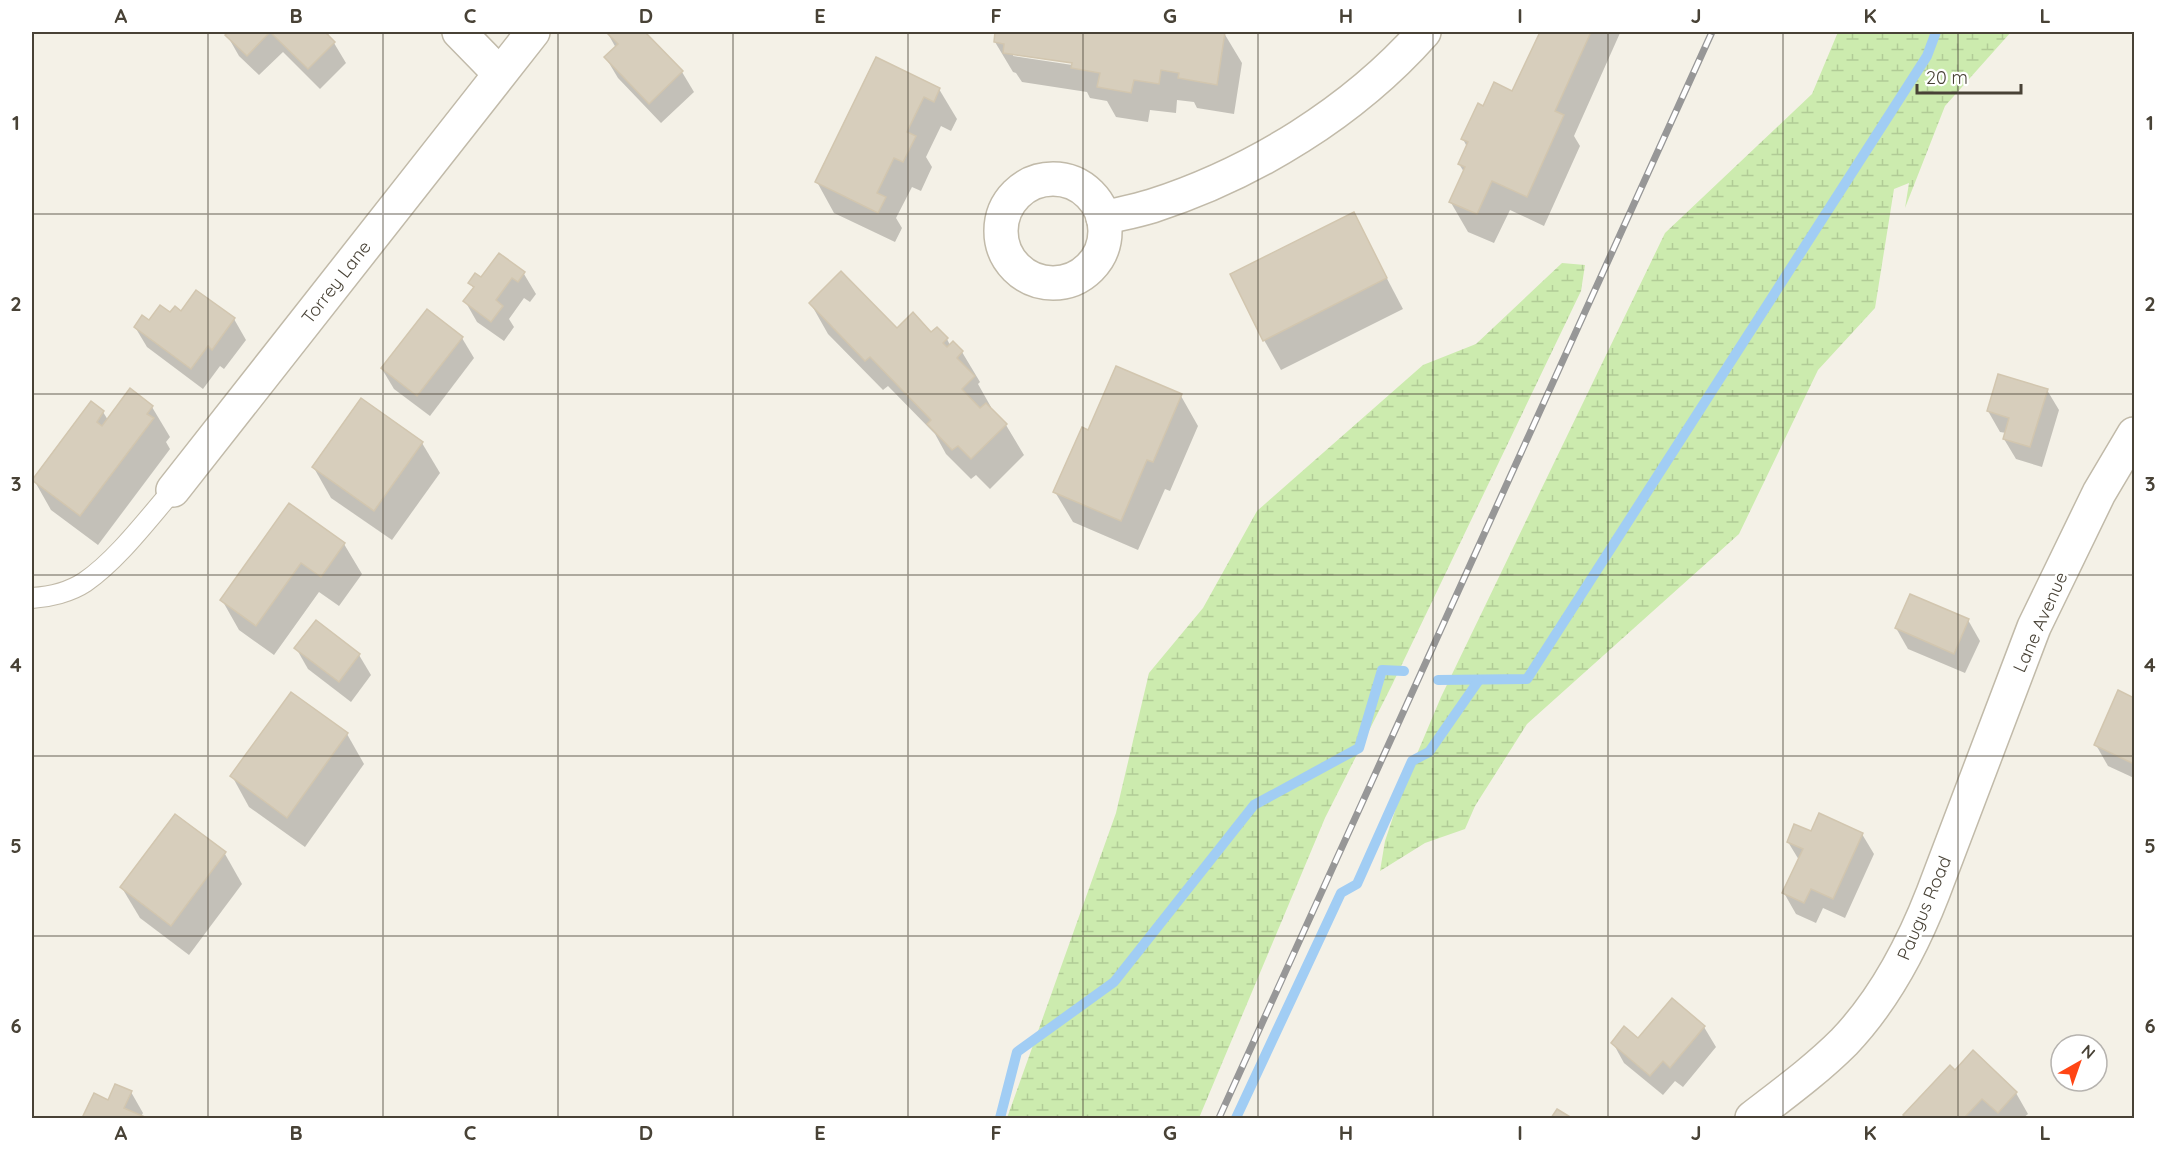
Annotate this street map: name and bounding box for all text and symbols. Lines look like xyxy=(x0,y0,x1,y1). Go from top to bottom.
text: A xyxy=(115,3,128,28)
text: B xyxy=(289,3,303,28)
text: C xyxy=(464,3,477,28)
text: D xyxy=(639,3,653,28)
text: E xyxy=(814,3,826,28)
text: F xyxy=(990,3,1002,28)
text: G xyxy=(1163,3,1177,28)
text: H xyxy=(1339,3,1353,28)
text: I xyxy=(1517,3,1523,28)
text: J xyxy=(1690,3,1702,28)
text: K xyxy=(1863,3,1877,28)
text: L xyxy=(2039,3,2051,28)
scale bar xyxy=(1917,57,2020,95)
text: 20 m xyxy=(1926,66,1968,89)
text: 1 xyxy=(12,110,20,135)
text: 1 xyxy=(2146,110,2154,135)
street label: Torrey Lane xyxy=(296,236,376,328)
text: 2 xyxy=(10,291,22,316)
text: 2 xyxy=(2144,291,2156,316)
text: 3 xyxy=(11,471,21,496)
text: 3 xyxy=(2145,471,2155,496)
street label: Lane Avenue xyxy=(2008,568,2072,676)
text: 4 xyxy=(10,652,22,677)
text: 4 xyxy=(2144,652,2156,677)
text: 5 xyxy=(10,833,22,858)
text: 5 xyxy=(2144,833,2156,858)
street label: Paugus Road xyxy=(1892,853,1956,963)
text: 6 xyxy=(10,1013,22,1038)
text: 6 xyxy=(2144,1013,2156,1038)
north arrow xyxy=(2049,1033,2109,1093)
text: N xyxy=(2078,1040,2100,1063)
text: A xyxy=(115,1120,128,1145)
text: B xyxy=(289,1120,303,1145)
text: C xyxy=(464,1120,477,1145)
text: D xyxy=(639,1120,653,1145)
text: E xyxy=(814,1120,826,1145)
text: F xyxy=(990,1120,1002,1145)
text: G xyxy=(1163,1120,1177,1145)
text: H xyxy=(1339,1120,1353,1145)
text: I xyxy=(1517,1120,1523,1145)
text: J xyxy=(1690,1120,1702,1145)
text: K xyxy=(1863,1120,1877,1145)
text: L xyxy=(2039,1120,2051,1145)

